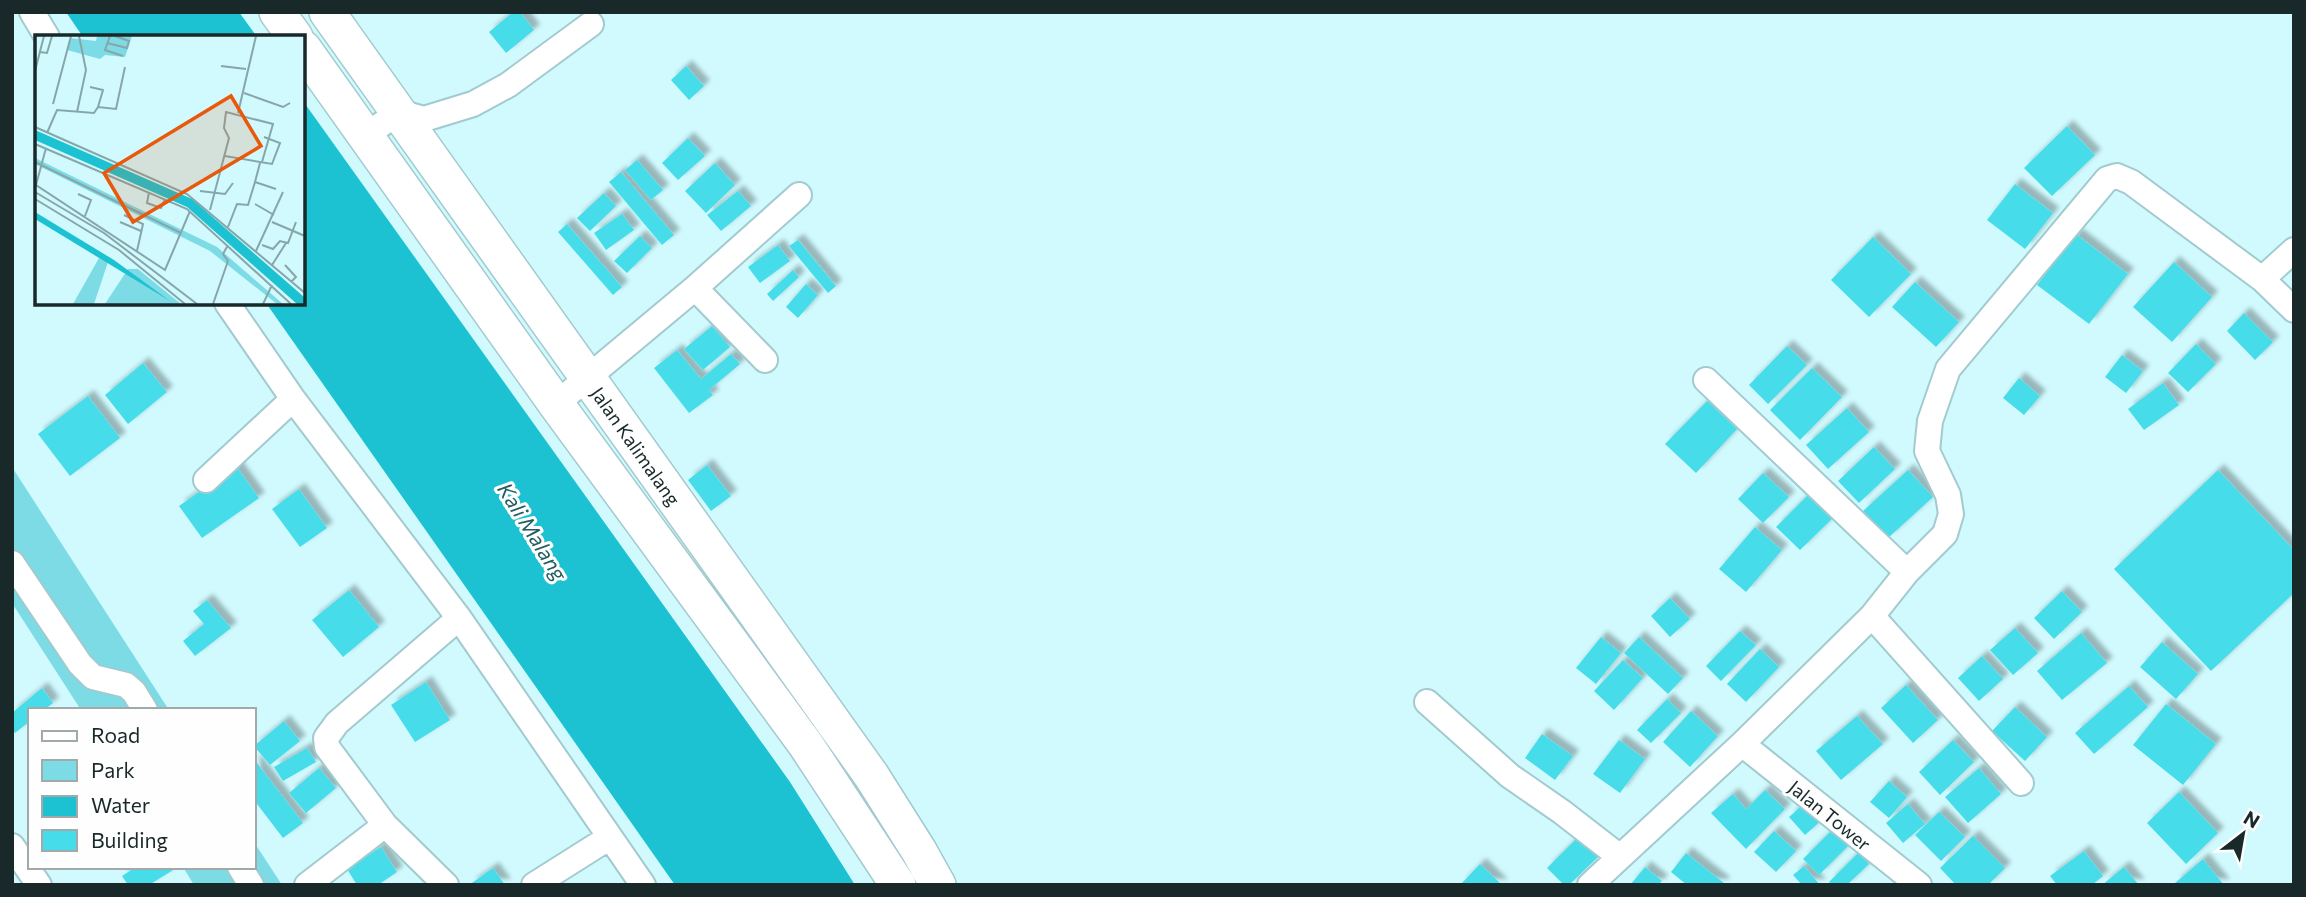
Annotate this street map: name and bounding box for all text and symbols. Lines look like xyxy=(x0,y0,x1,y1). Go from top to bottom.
inset map xyxy=(35,35,304,304)
street label: Jalan Kalimalang xyxy=(587,382,685,510)
water label: Kali Malang xyxy=(493,478,574,586)
legend xyxy=(28,708,256,869)
text: Road xyxy=(91,722,140,747)
text: Park xyxy=(91,757,135,782)
street label: Jalan Tower xyxy=(1784,775,1876,855)
text: Water xyxy=(91,792,150,817)
north arrow xyxy=(2208,799,2278,869)
text: N xyxy=(2240,805,2264,833)
text: Building xyxy=(91,827,168,852)

